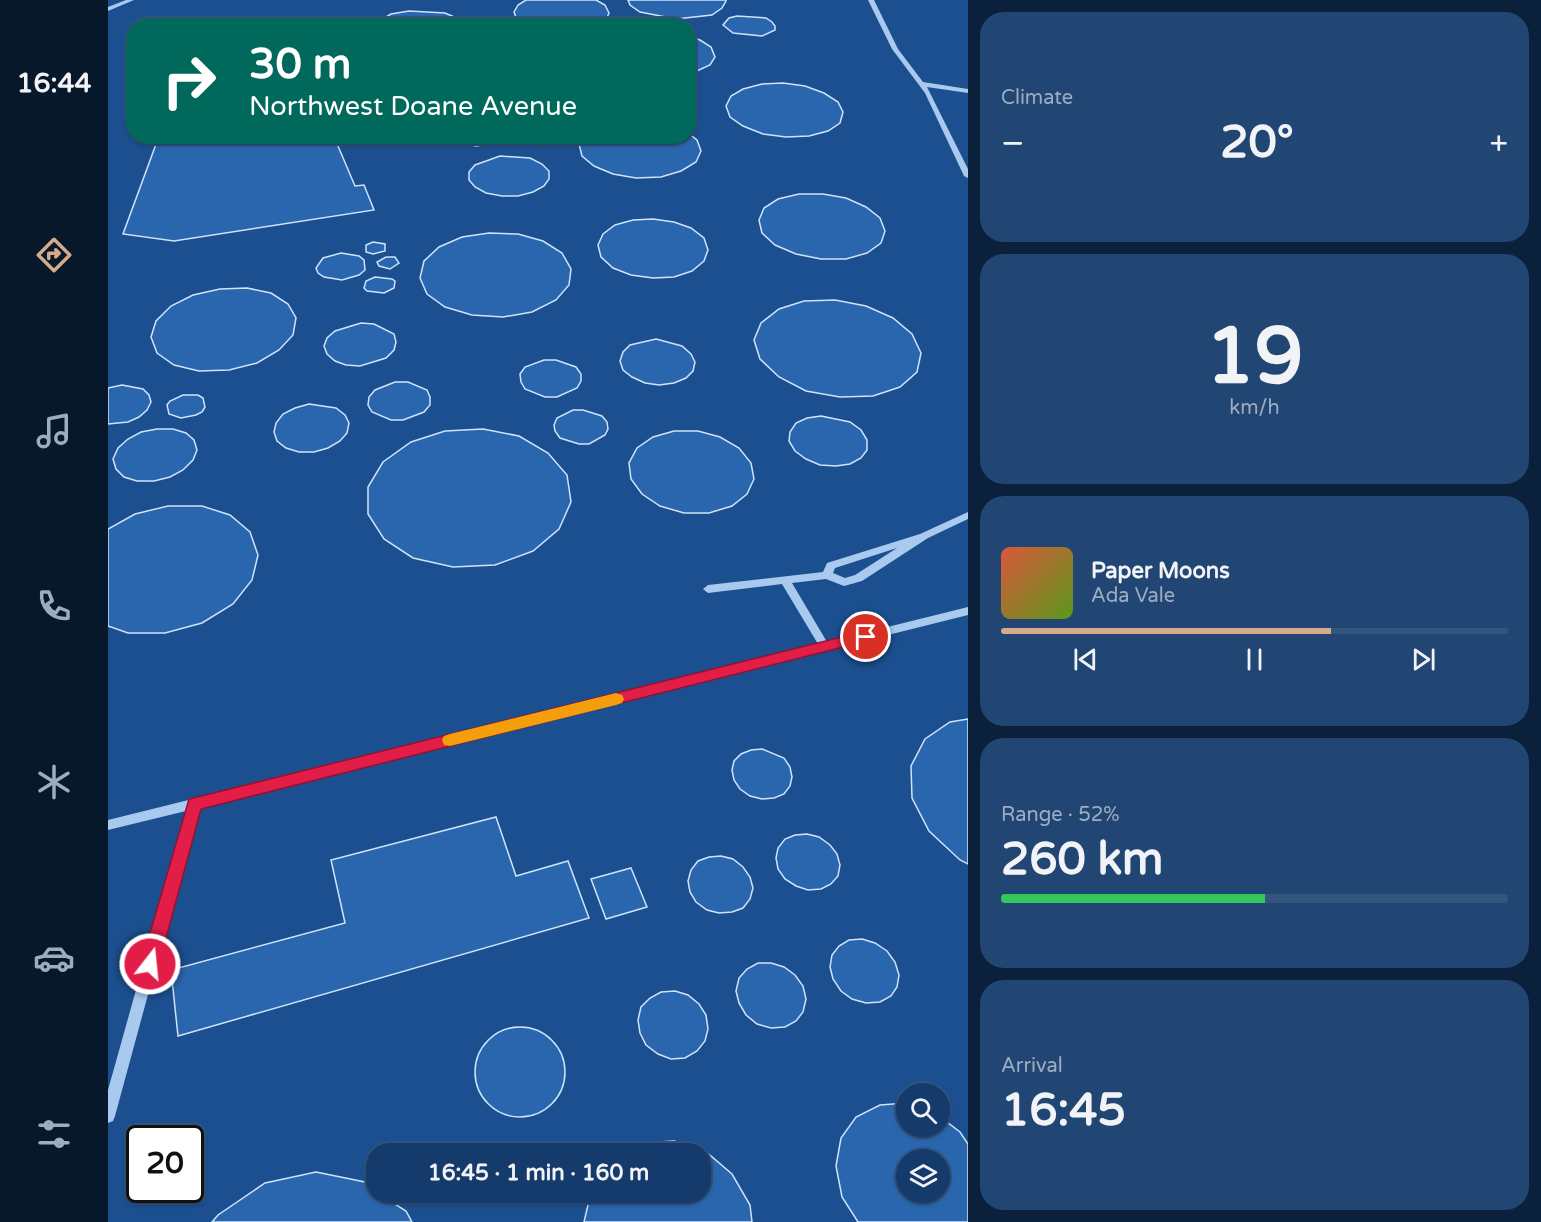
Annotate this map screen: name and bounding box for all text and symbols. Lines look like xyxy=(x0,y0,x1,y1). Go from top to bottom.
text: 30 m xyxy=(249,39,351,90)
icon: right xyxy=(150,42,228,120)
text: 16:44 xyxy=(17,67,91,100)
text: Climate xyxy=(1001,86,1073,110)
text: Northwest Doane Avenue xyxy=(249,90,577,123)
text: 20° xyxy=(1220,116,1294,170)
text: − xyxy=(1001,124,1025,163)
text: + xyxy=(1489,124,1508,163)
icon: directions xyxy=(33,234,75,276)
text: 19 xyxy=(1206,310,1303,404)
text: km/h xyxy=(1229,396,1280,420)
icon: music xyxy=(33,410,75,452)
text: Paper Moons xyxy=(1091,558,1230,584)
text: Ada Vale xyxy=(1091,584,1175,608)
icon: phone xyxy=(33,585,75,627)
pin xyxy=(840,611,891,662)
icon: arrive xyxy=(849,620,882,653)
icon: previous xyxy=(1069,643,1102,676)
icon: pause xyxy=(1238,643,1271,676)
icon: next xyxy=(1407,643,1440,676)
icon: climate xyxy=(33,761,75,803)
text: Range · 52% xyxy=(1001,803,1120,827)
text: 260 km xyxy=(1001,833,1163,887)
position arrow xyxy=(118,932,182,996)
icon: car xyxy=(33,937,75,979)
text: Arrival xyxy=(1001,1054,1063,1078)
map controls xyxy=(896,1083,950,1203)
button: search xyxy=(896,1083,950,1137)
text: 16:45 xyxy=(1001,1084,1126,1138)
icon: filters xyxy=(33,1113,75,1155)
speed limit sign: 20 xyxy=(126,1125,204,1203)
button: layers xyxy=(896,1149,950,1203)
text: 16:45 · 1 min · 160 m xyxy=(428,1160,649,1186)

